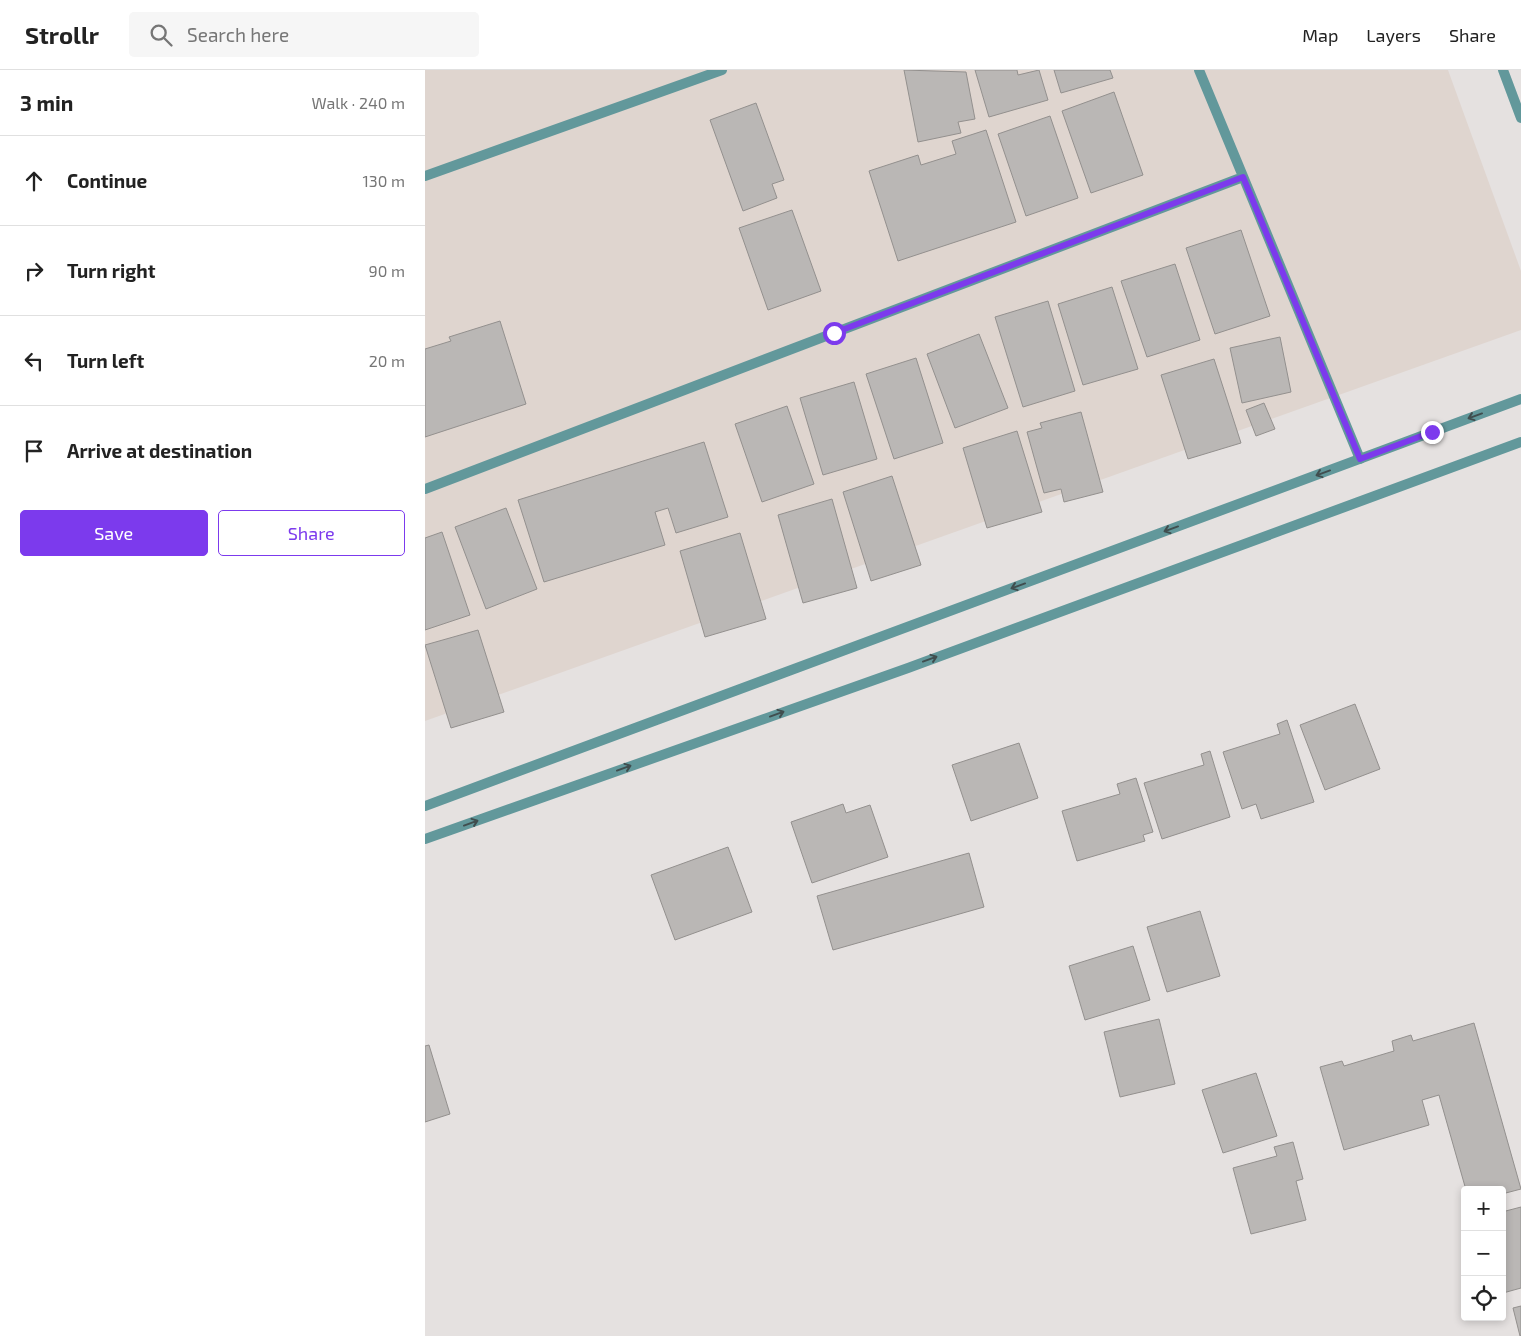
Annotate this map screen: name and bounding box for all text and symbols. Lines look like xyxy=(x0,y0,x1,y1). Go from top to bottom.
search box xyxy=(129,12,479,57)
text: Strollr xyxy=(25,20,99,49)
icon: search xyxy=(147,21,175,49)
text: Search here xyxy=(187,23,289,46)
text: Map xyxy=(1302,24,1338,46)
text: Layers xyxy=(1366,24,1421,46)
text: Share xyxy=(1449,24,1496,46)
text: 3 min xyxy=(20,90,73,115)
text: Walk · 240 m xyxy=(312,93,405,112)
icon: ahead xyxy=(20,167,48,195)
text: Continue xyxy=(67,169,147,192)
text: 130 m xyxy=(363,171,405,190)
icon: right xyxy=(20,257,48,285)
text: Turn right xyxy=(67,259,155,282)
text: 90 m xyxy=(369,261,405,280)
route start xyxy=(823,322,846,345)
icon: left xyxy=(20,347,48,375)
text: Turn left xyxy=(67,349,144,372)
text: 20 m xyxy=(369,351,405,370)
one-way arrow xyxy=(1468,412,1484,421)
route end xyxy=(1421,421,1444,444)
icon: arrive xyxy=(20,437,48,465)
text: Arrive at destination xyxy=(67,439,252,462)
one-way arrow xyxy=(1316,469,1331,478)
button: Save xyxy=(20,510,208,556)
button: Share xyxy=(218,510,405,556)
one-way arrow xyxy=(1163,525,1179,534)
one-way arrow xyxy=(1011,582,1027,591)
one-way arrow xyxy=(922,654,937,663)
one-way arrow xyxy=(769,709,784,718)
one-way arrow xyxy=(616,763,632,773)
one-way arrow xyxy=(463,818,478,827)
map controls xyxy=(1461,1186,1506,1321)
button: + xyxy=(1461,1186,1506,1231)
button: − xyxy=(1461,1231,1506,1276)
button: locate xyxy=(1461,1276,1506,1321)

